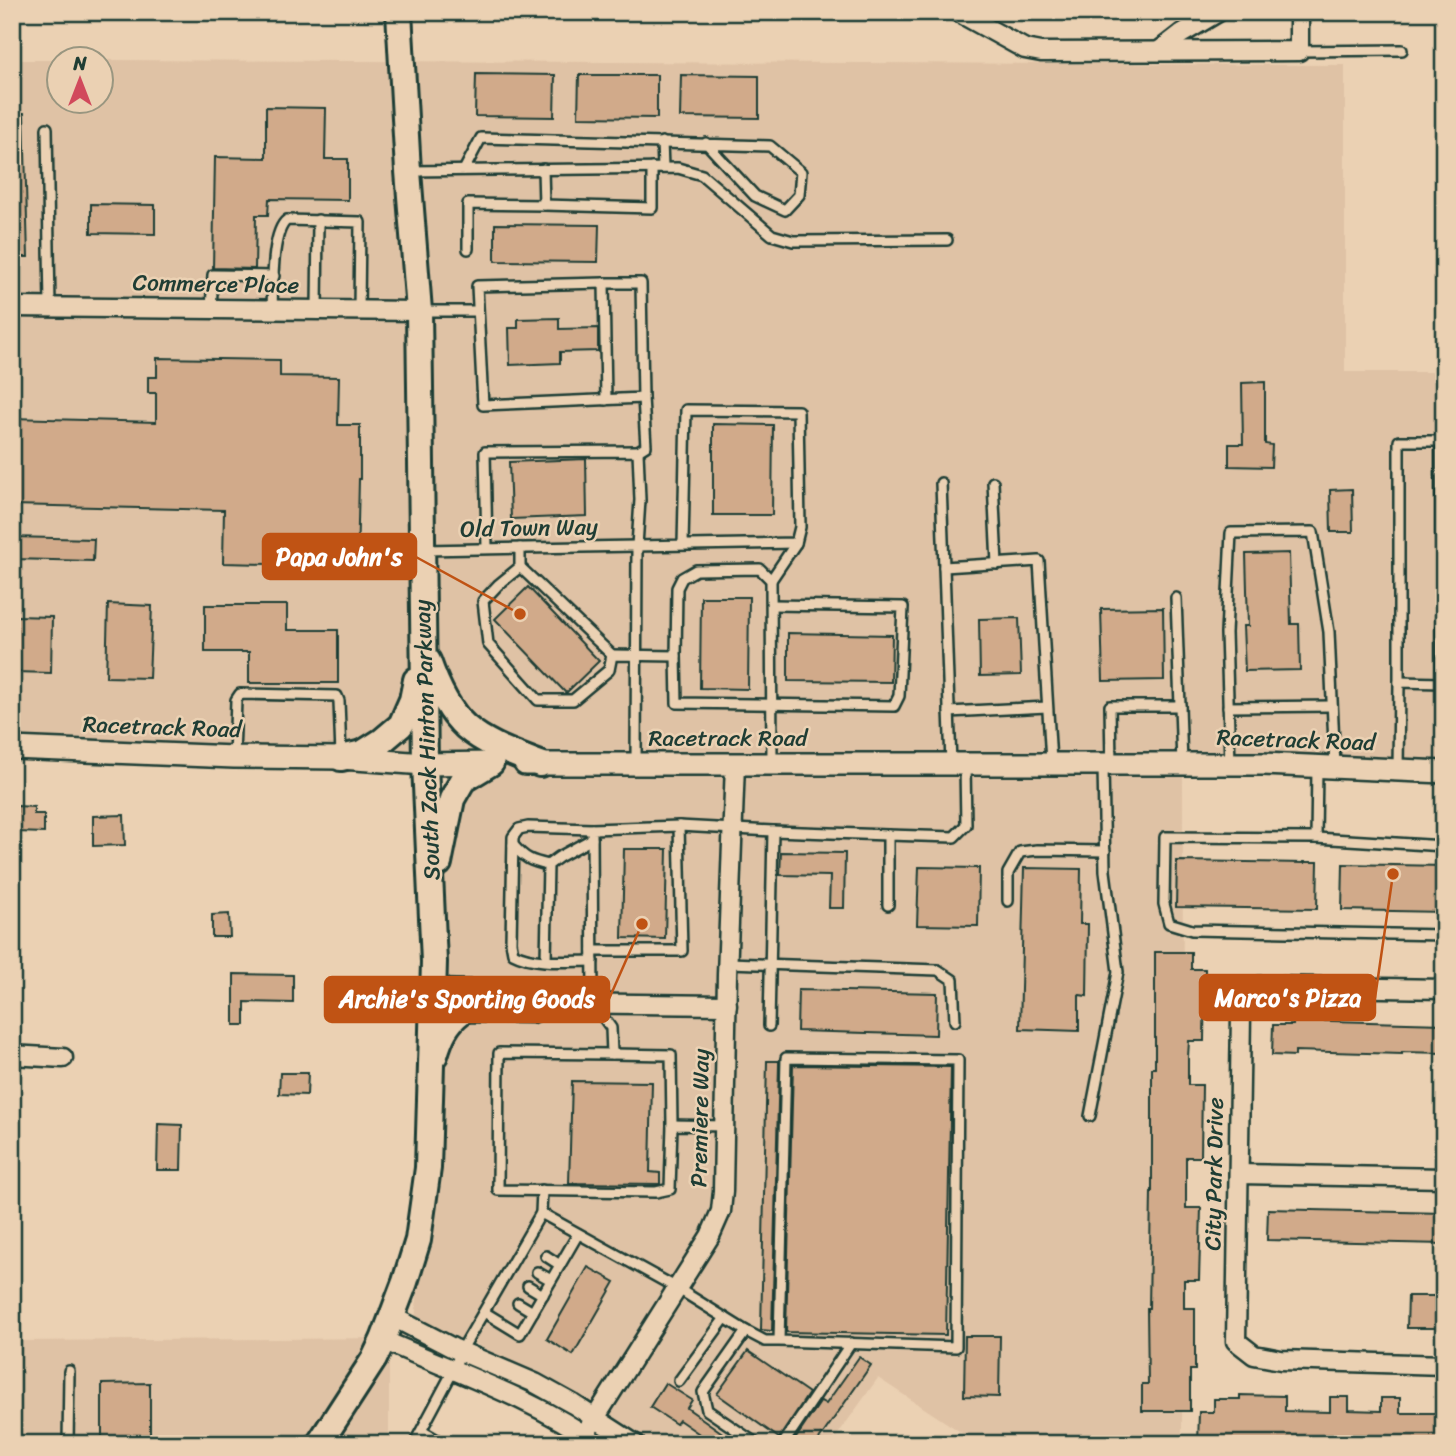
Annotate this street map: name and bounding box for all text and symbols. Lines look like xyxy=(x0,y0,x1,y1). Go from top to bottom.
north arrow xyxy=(46,46,116,116)
text: N xyxy=(72,47,87,80)
street label: Commerce Place xyxy=(132,262,300,306)
street label: Old Town Way xyxy=(460,506,598,550)
callout: Papa John's xyxy=(263,534,416,579)
text: Papa John's xyxy=(276,536,403,578)
street label: South Zack Hinton Parkway xyxy=(402,599,452,881)
street label: Racetrack Road xyxy=(82,704,244,750)
street label: Racetrack Road xyxy=(1216,717,1378,763)
street label: Racetrack Road xyxy=(649,718,809,759)
callout: Marco's Pizza xyxy=(1200,975,1375,1020)
callout: Archie's Sporting Goods xyxy=(325,977,609,1022)
text: Marco's Pizza xyxy=(1214,977,1361,1019)
text: Archie's Sporting Goods xyxy=(338,978,596,1020)
street label: Premiere Way xyxy=(678,1048,722,1188)
street label: City Park Drive xyxy=(1192,1097,1236,1251)

